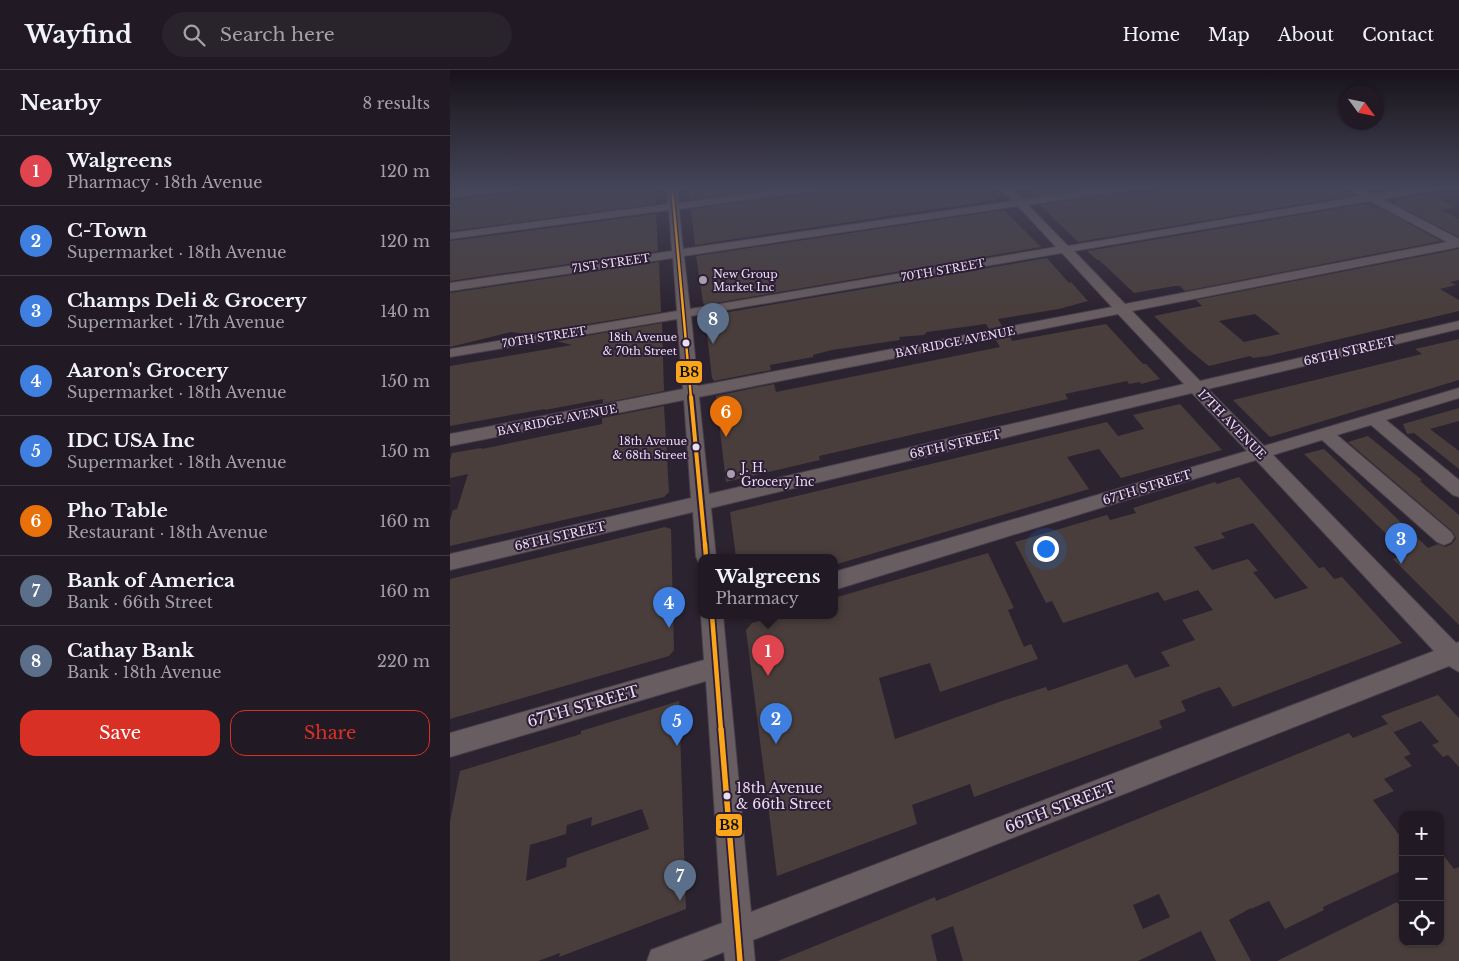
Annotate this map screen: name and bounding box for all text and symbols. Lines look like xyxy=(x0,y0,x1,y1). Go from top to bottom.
search box xyxy=(162,12,512,57)
text: Wayfind xyxy=(25,20,132,49)
icon: search xyxy=(180,21,208,49)
text: Search here xyxy=(220,23,335,46)
text: Home xyxy=(1122,24,1180,46)
text: Map xyxy=(1208,24,1250,46)
text: About xyxy=(1278,24,1334,46)
text: Contact xyxy=(1362,24,1434,46)
north arrow xyxy=(1339,85,1384,130)
text: Nearby xyxy=(20,90,101,116)
text: 8 results xyxy=(363,93,430,113)
text: Walgreens xyxy=(67,149,172,172)
text: 1 xyxy=(33,161,39,181)
text: 120 m xyxy=(380,161,430,181)
text: Pharmacy · 18th Avenue xyxy=(67,172,262,192)
text: C-Town xyxy=(67,219,147,242)
text: 2 xyxy=(31,231,41,251)
text: 120 m xyxy=(380,231,430,251)
text: Supermarket · 18th Avenue xyxy=(67,242,286,262)
street label: 71ST STREET xyxy=(571,251,651,275)
street label: 70TH STREET xyxy=(900,256,986,284)
place label: New Group Market Inc xyxy=(713,267,778,294)
marker: New Group Market Inc xyxy=(697,274,709,286)
text: Champs Deli & Grocery xyxy=(67,289,307,312)
text: 3 xyxy=(31,301,41,321)
text: 140 m xyxy=(380,301,430,321)
pin: 8 xyxy=(697,303,729,344)
text: Supermarket · 17th Avenue xyxy=(67,312,285,332)
street label: 70TH STREET xyxy=(501,323,587,351)
street label: BAY RIDGE AVENUE xyxy=(894,324,1016,360)
place label: 18th Avenue & 70th Street xyxy=(603,330,678,358)
street label: 68TH STREET xyxy=(1302,333,1396,369)
marker: 18th Avenue & 70th Street xyxy=(681,338,691,348)
text: Aaron's Grocery xyxy=(67,359,228,382)
line badge: B8 xyxy=(675,360,703,384)
text: B8 xyxy=(679,363,699,381)
text: 4 xyxy=(31,371,41,391)
text: 150 m xyxy=(381,371,430,391)
text: Supermarket · 18th Avenue xyxy=(67,382,286,402)
street label: 17TH AVENUE xyxy=(1195,386,1269,462)
pin: 6 xyxy=(710,396,742,437)
street label: BAY RIDGE AVENUE xyxy=(496,402,618,438)
street label: 68TH STREET xyxy=(908,426,1002,462)
text: IDC USA Inc xyxy=(67,429,195,452)
place label: 18th Avenue & 68th Street xyxy=(612,434,688,462)
text: 5 xyxy=(31,441,41,461)
text: 150 m xyxy=(381,441,430,461)
marker: 18th Avenue & 68th Street xyxy=(691,442,701,452)
text: Supermarket · 18th Avenue xyxy=(67,452,286,472)
place label: J. H. Grocery Inc xyxy=(739,460,815,489)
street label: 67TH STREET xyxy=(1101,466,1194,508)
marker: J. H. Grocery Inc xyxy=(725,468,737,480)
text: Pho Table xyxy=(67,499,168,522)
text: 6 xyxy=(31,511,41,531)
text: 160 m xyxy=(379,511,430,531)
street label: 68TH STREET xyxy=(513,518,607,554)
text: Restaurant · 18th Avenue xyxy=(67,522,268,542)
pin: 3 xyxy=(1385,523,1417,564)
your location xyxy=(1033,536,1059,562)
popup xyxy=(698,554,838,619)
text: Walgreens xyxy=(715,565,821,588)
text: Bank of America xyxy=(67,569,235,592)
text: 7 xyxy=(32,581,40,601)
text: 160 m xyxy=(379,581,430,601)
pin: 4 xyxy=(653,587,685,628)
text: Pharmacy xyxy=(715,588,799,608)
text: Bank · 66th Street xyxy=(67,592,213,612)
pin: 1 xyxy=(752,635,784,676)
text: Cathay Bank xyxy=(67,639,194,662)
text: 8 xyxy=(31,651,41,671)
text: 220 m xyxy=(377,651,430,671)
text: Bank · 18th Avenue xyxy=(67,662,221,682)
street label: 67TH STREET xyxy=(525,681,641,731)
pin: 2 xyxy=(760,703,792,744)
pin: 5 xyxy=(661,705,693,746)
button: Save xyxy=(20,710,220,756)
button: Share xyxy=(230,710,430,756)
street label: 66TH STREET xyxy=(1002,777,1118,837)
place label: 18th Avenue & 66th Street xyxy=(736,779,832,813)
marker: 18th Avenue & 66th Street xyxy=(722,791,732,801)
map controls xyxy=(1399,811,1444,946)
button: + xyxy=(1399,811,1444,856)
line badge: B8 xyxy=(715,813,743,837)
text: B8 xyxy=(719,816,739,834)
button: − xyxy=(1399,856,1444,901)
pin: 7 xyxy=(664,860,696,901)
button: locate xyxy=(1399,901,1444,946)

